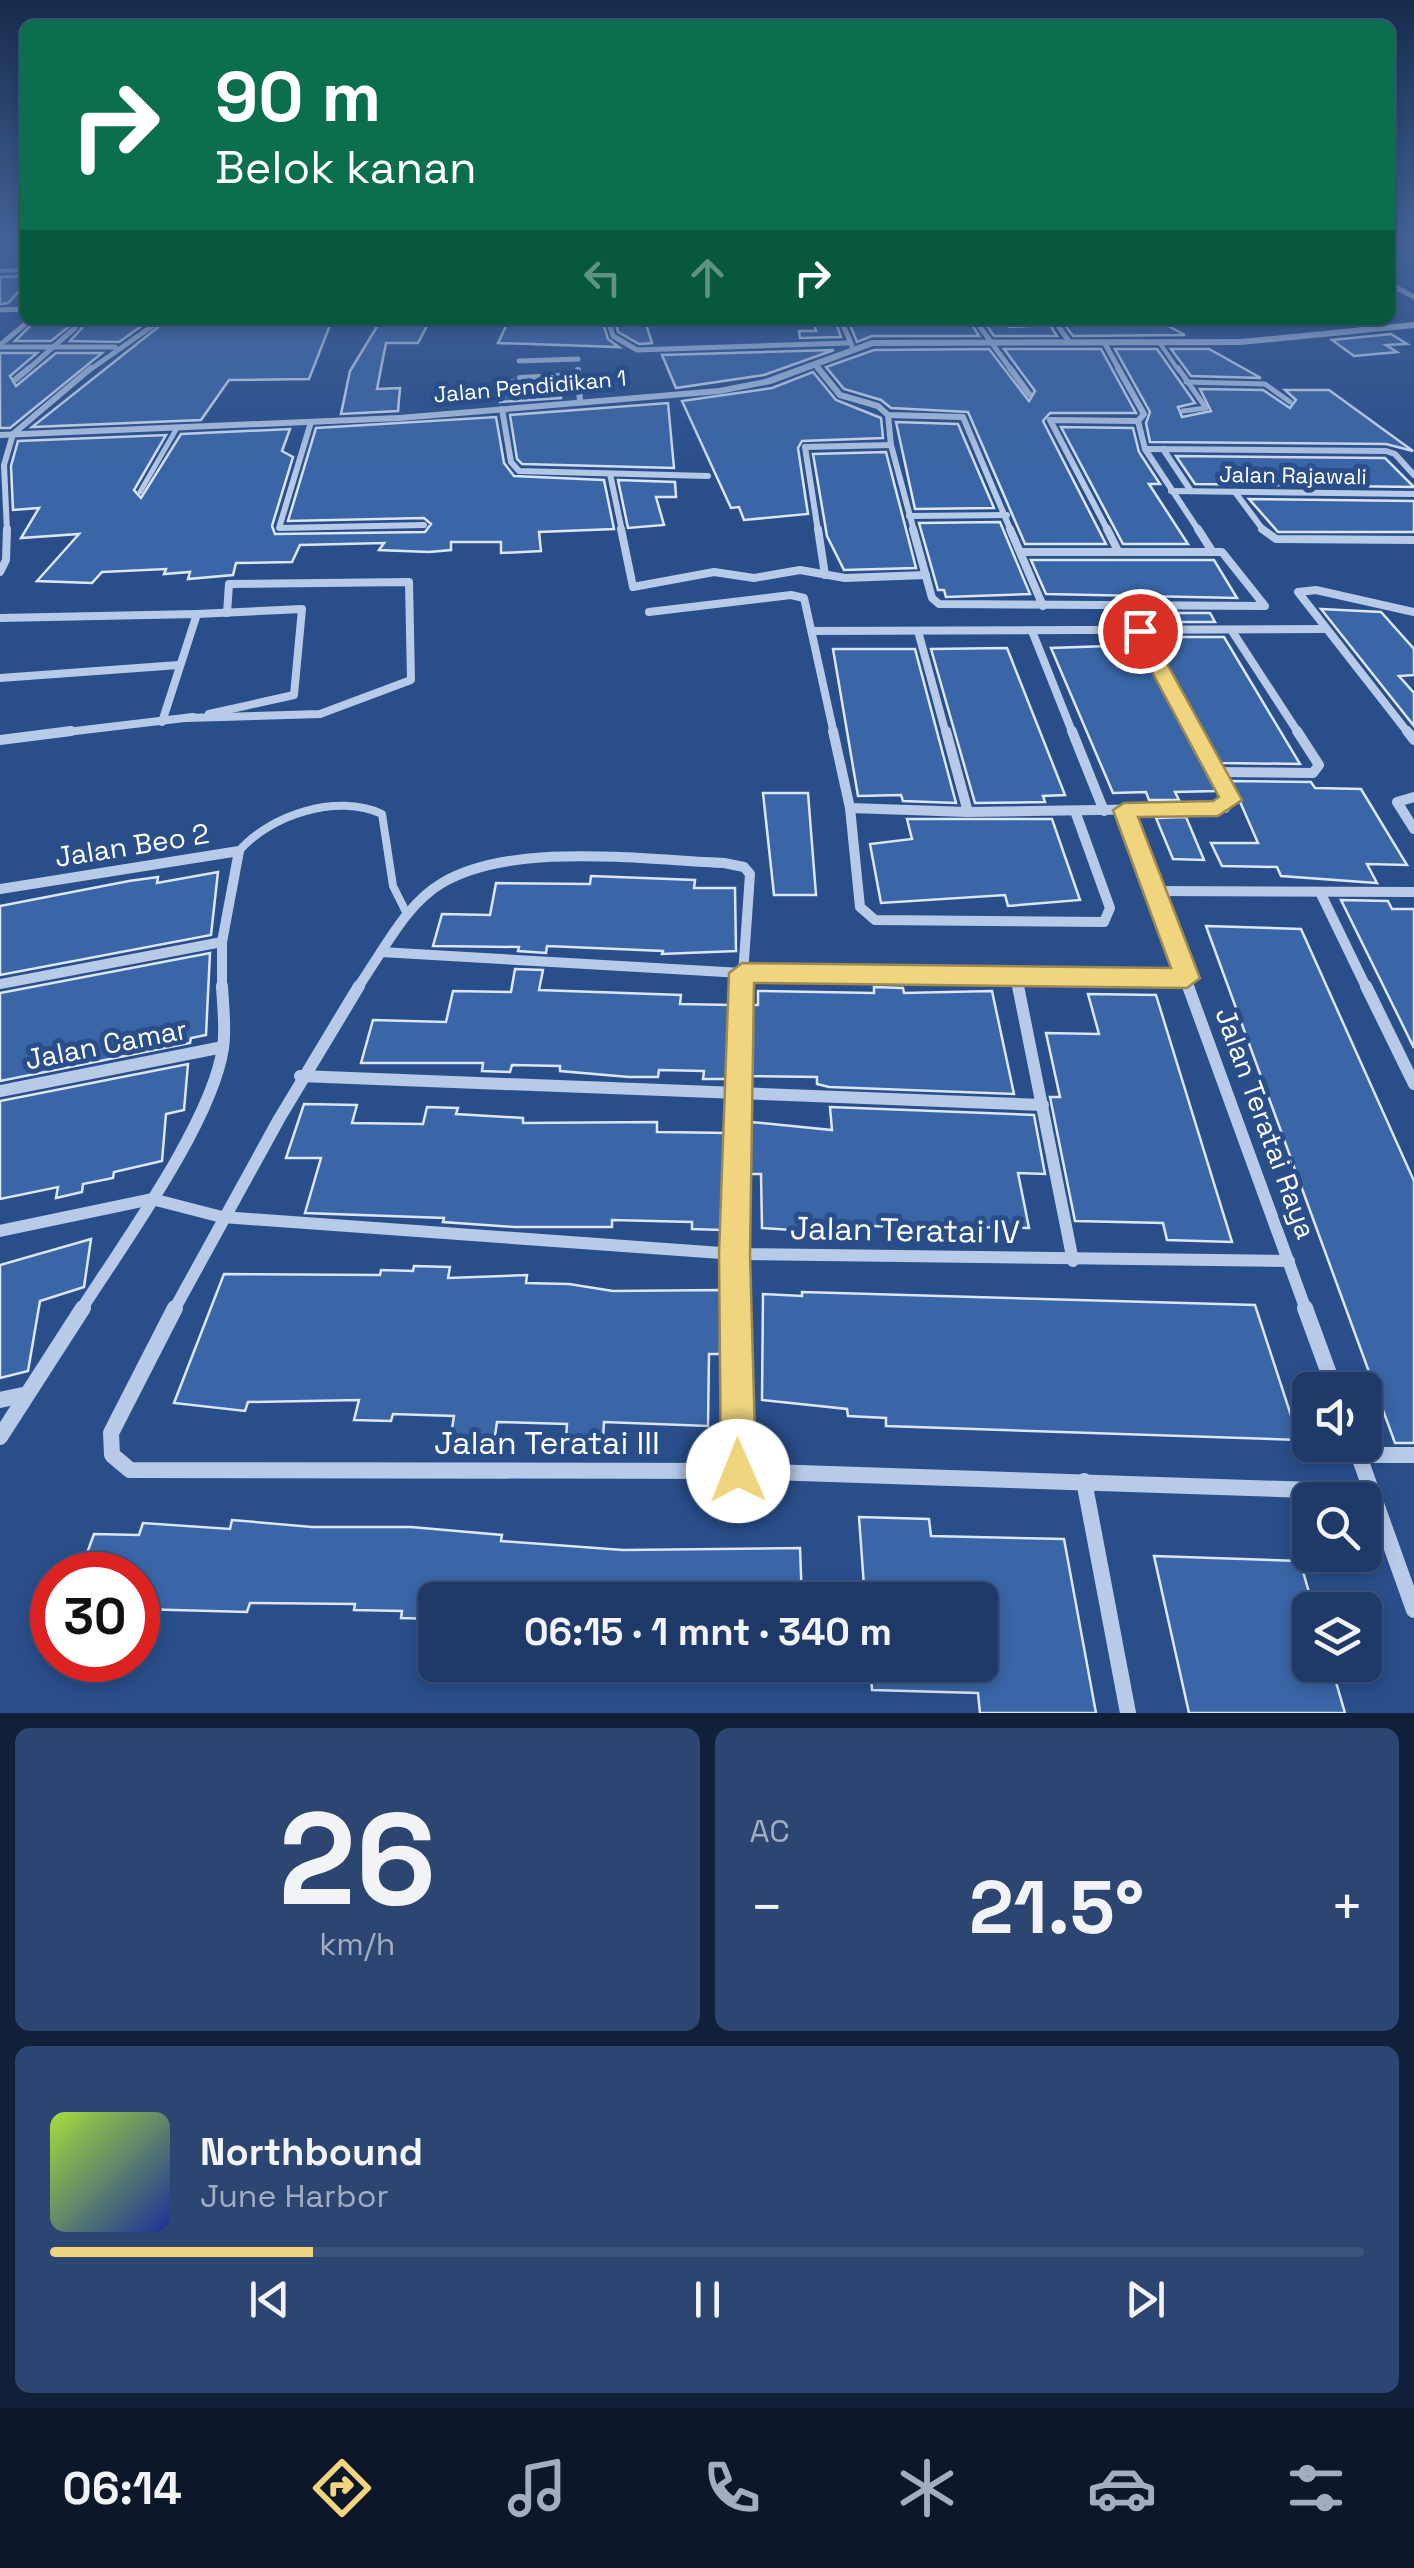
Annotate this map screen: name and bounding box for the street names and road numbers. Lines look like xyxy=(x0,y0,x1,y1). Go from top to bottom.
street label: Jalan Pendidikan 1 xyxy=(432,364,628,408)
street label: Jalan Rajawali xyxy=(1219,460,1367,490)
street label: Jalan Beo 2 xyxy=(52,815,212,875)
street label: Jalan Teratai Raya xyxy=(1207,1002,1325,1244)
street label: Jalan Camar xyxy=(22,1011,190,1077)
street label: Jalan Teratai IV xyxy=(790,1208,1021,1252)
street label: Jalan Teratai III xyxy=(434,1423,660,1463)

